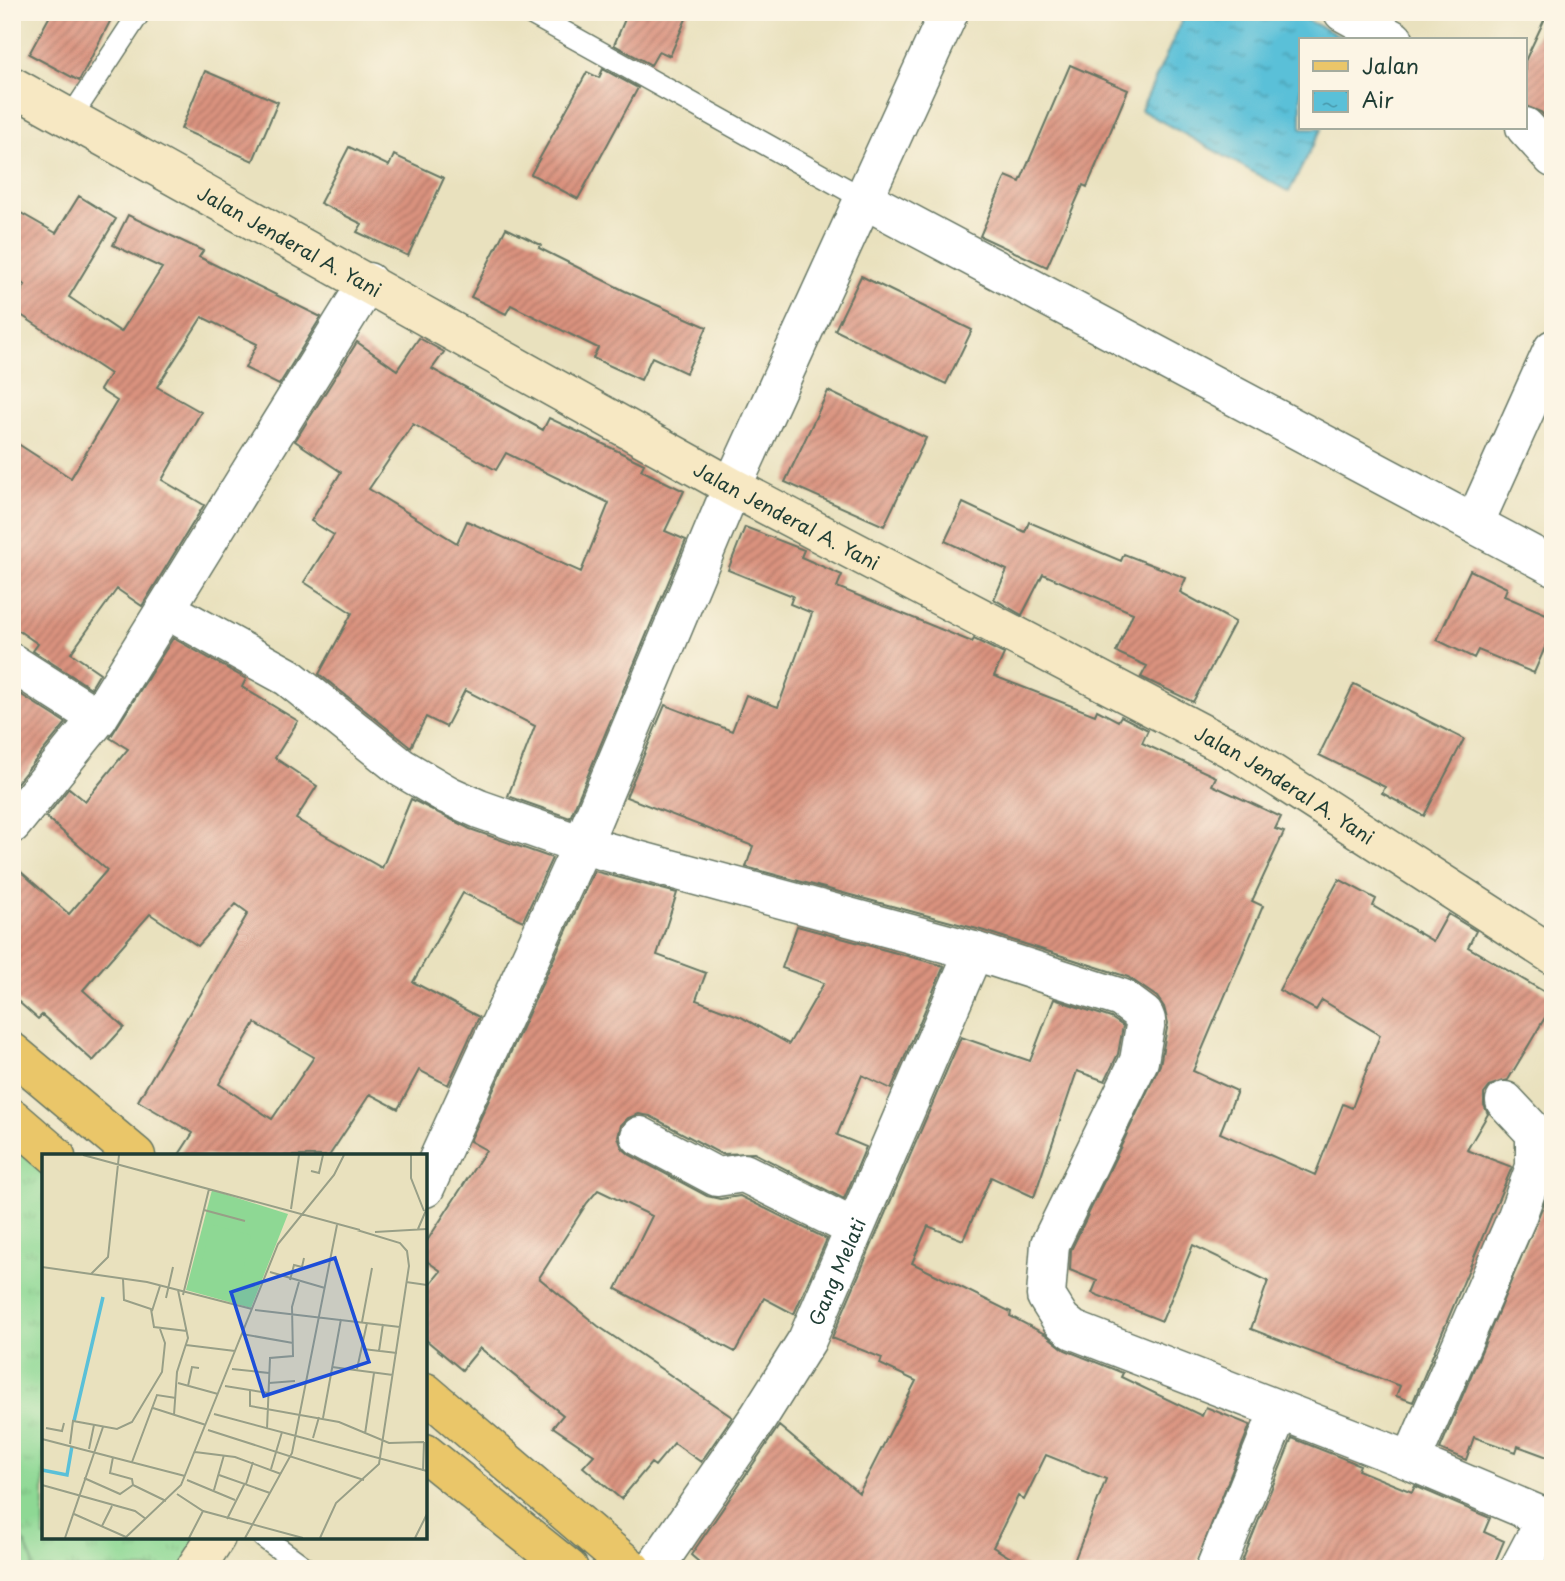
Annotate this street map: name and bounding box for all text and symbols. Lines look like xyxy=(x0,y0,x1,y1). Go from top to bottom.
legend xyxy=(1299,38,1526,130)
text: Jalan xyxy=(1362,49,1419,81)
text: Air xyxy=(1362,83,1394,115)
street label: Jalan Jenderal A. Yani xyxy=(193,178,387,303)
street label: Jalan Jenderal A. Yani xyxy=(689,455,885,576)
street label: Jalan Jenderal A. Yani xyxy=(1190,718,1380,850)
inset map xyxy=(42,1154,427,1539)
street label: Gang Melati xyxy=(801,1213,872,1330)

